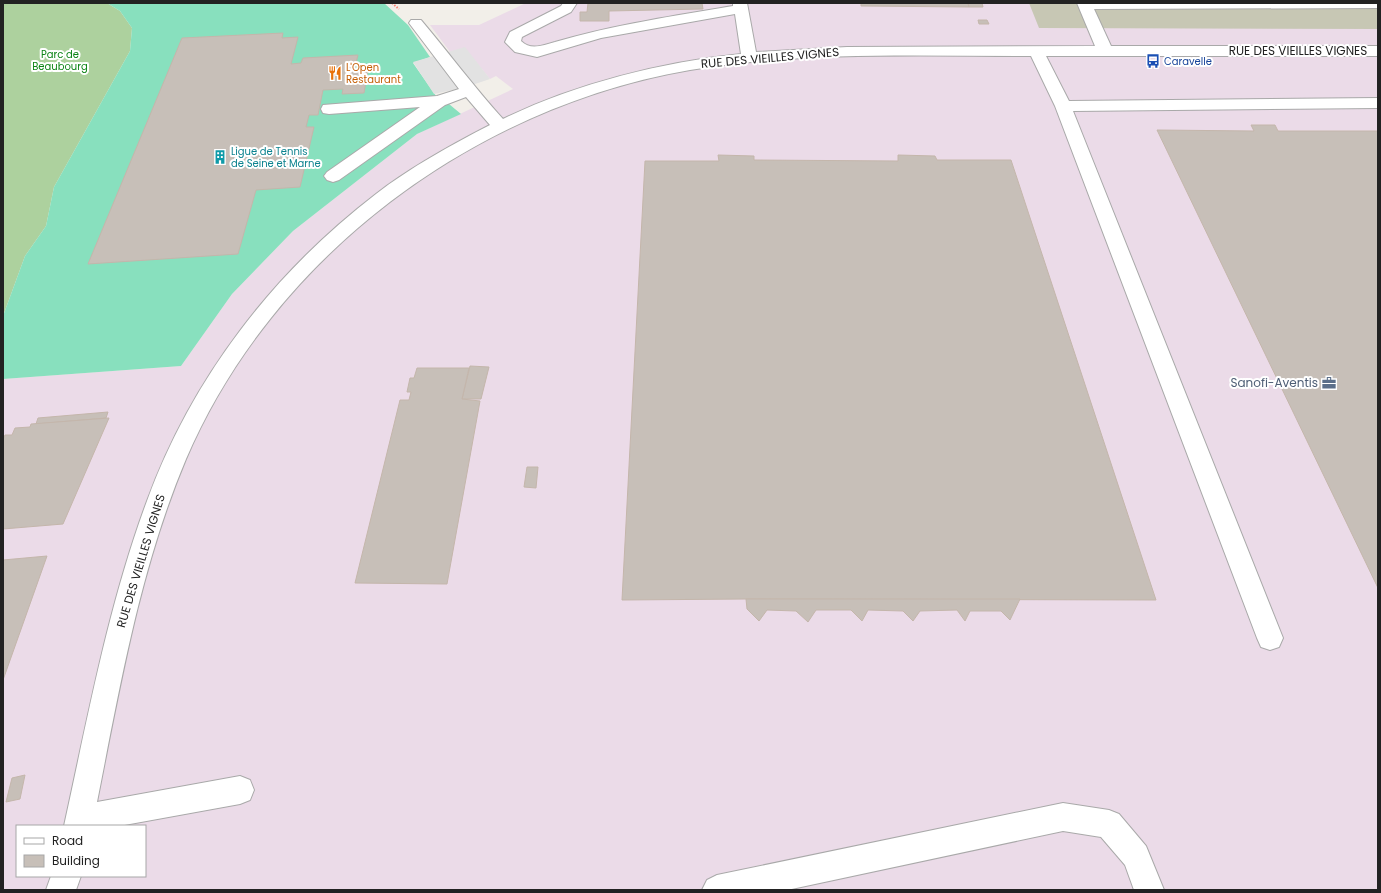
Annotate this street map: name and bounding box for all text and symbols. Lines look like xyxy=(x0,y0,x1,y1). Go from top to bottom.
street label: RUE DES VIEILLES VIGNES xyxy=(1229,42,1367,59)
street label: RUE DES VIEILLES VIGNES xyxy=(700,43,840,72)
park label: Parc de Beaubourg xyxy=(32,47,88,74)
bus stop icon: Caravelle xyxy=(1145,53,1161,69)
place label: Caravelle xyxy=(1164,54,1212,69)
place label: L'Open Restaurant xyxy=(346,60,401,87)
restaurant icon: L'Open Restaurant xyxy=(327,65,343,81)
place label: Ligue de Tennis de Seine et Marne xyxy=(231,144,321,171)
building icon: Ligue de Tennis de Seine et Marne xyxy=(212,149,228,165)
place label: Sanofi-Aventis xyxy=(1230,374,1318,391)
office icon: Sanofi-Aventis xyxy=(1321,375,1337,391)
street label: RUE DES VIEILLES VIGNES xyxy=(112,492,169,630)
legend xyxy=(16,825,146,877)
text: Road xyxy=(52,832,83,849)
text: Building xyxy=(52,852,100,869)

